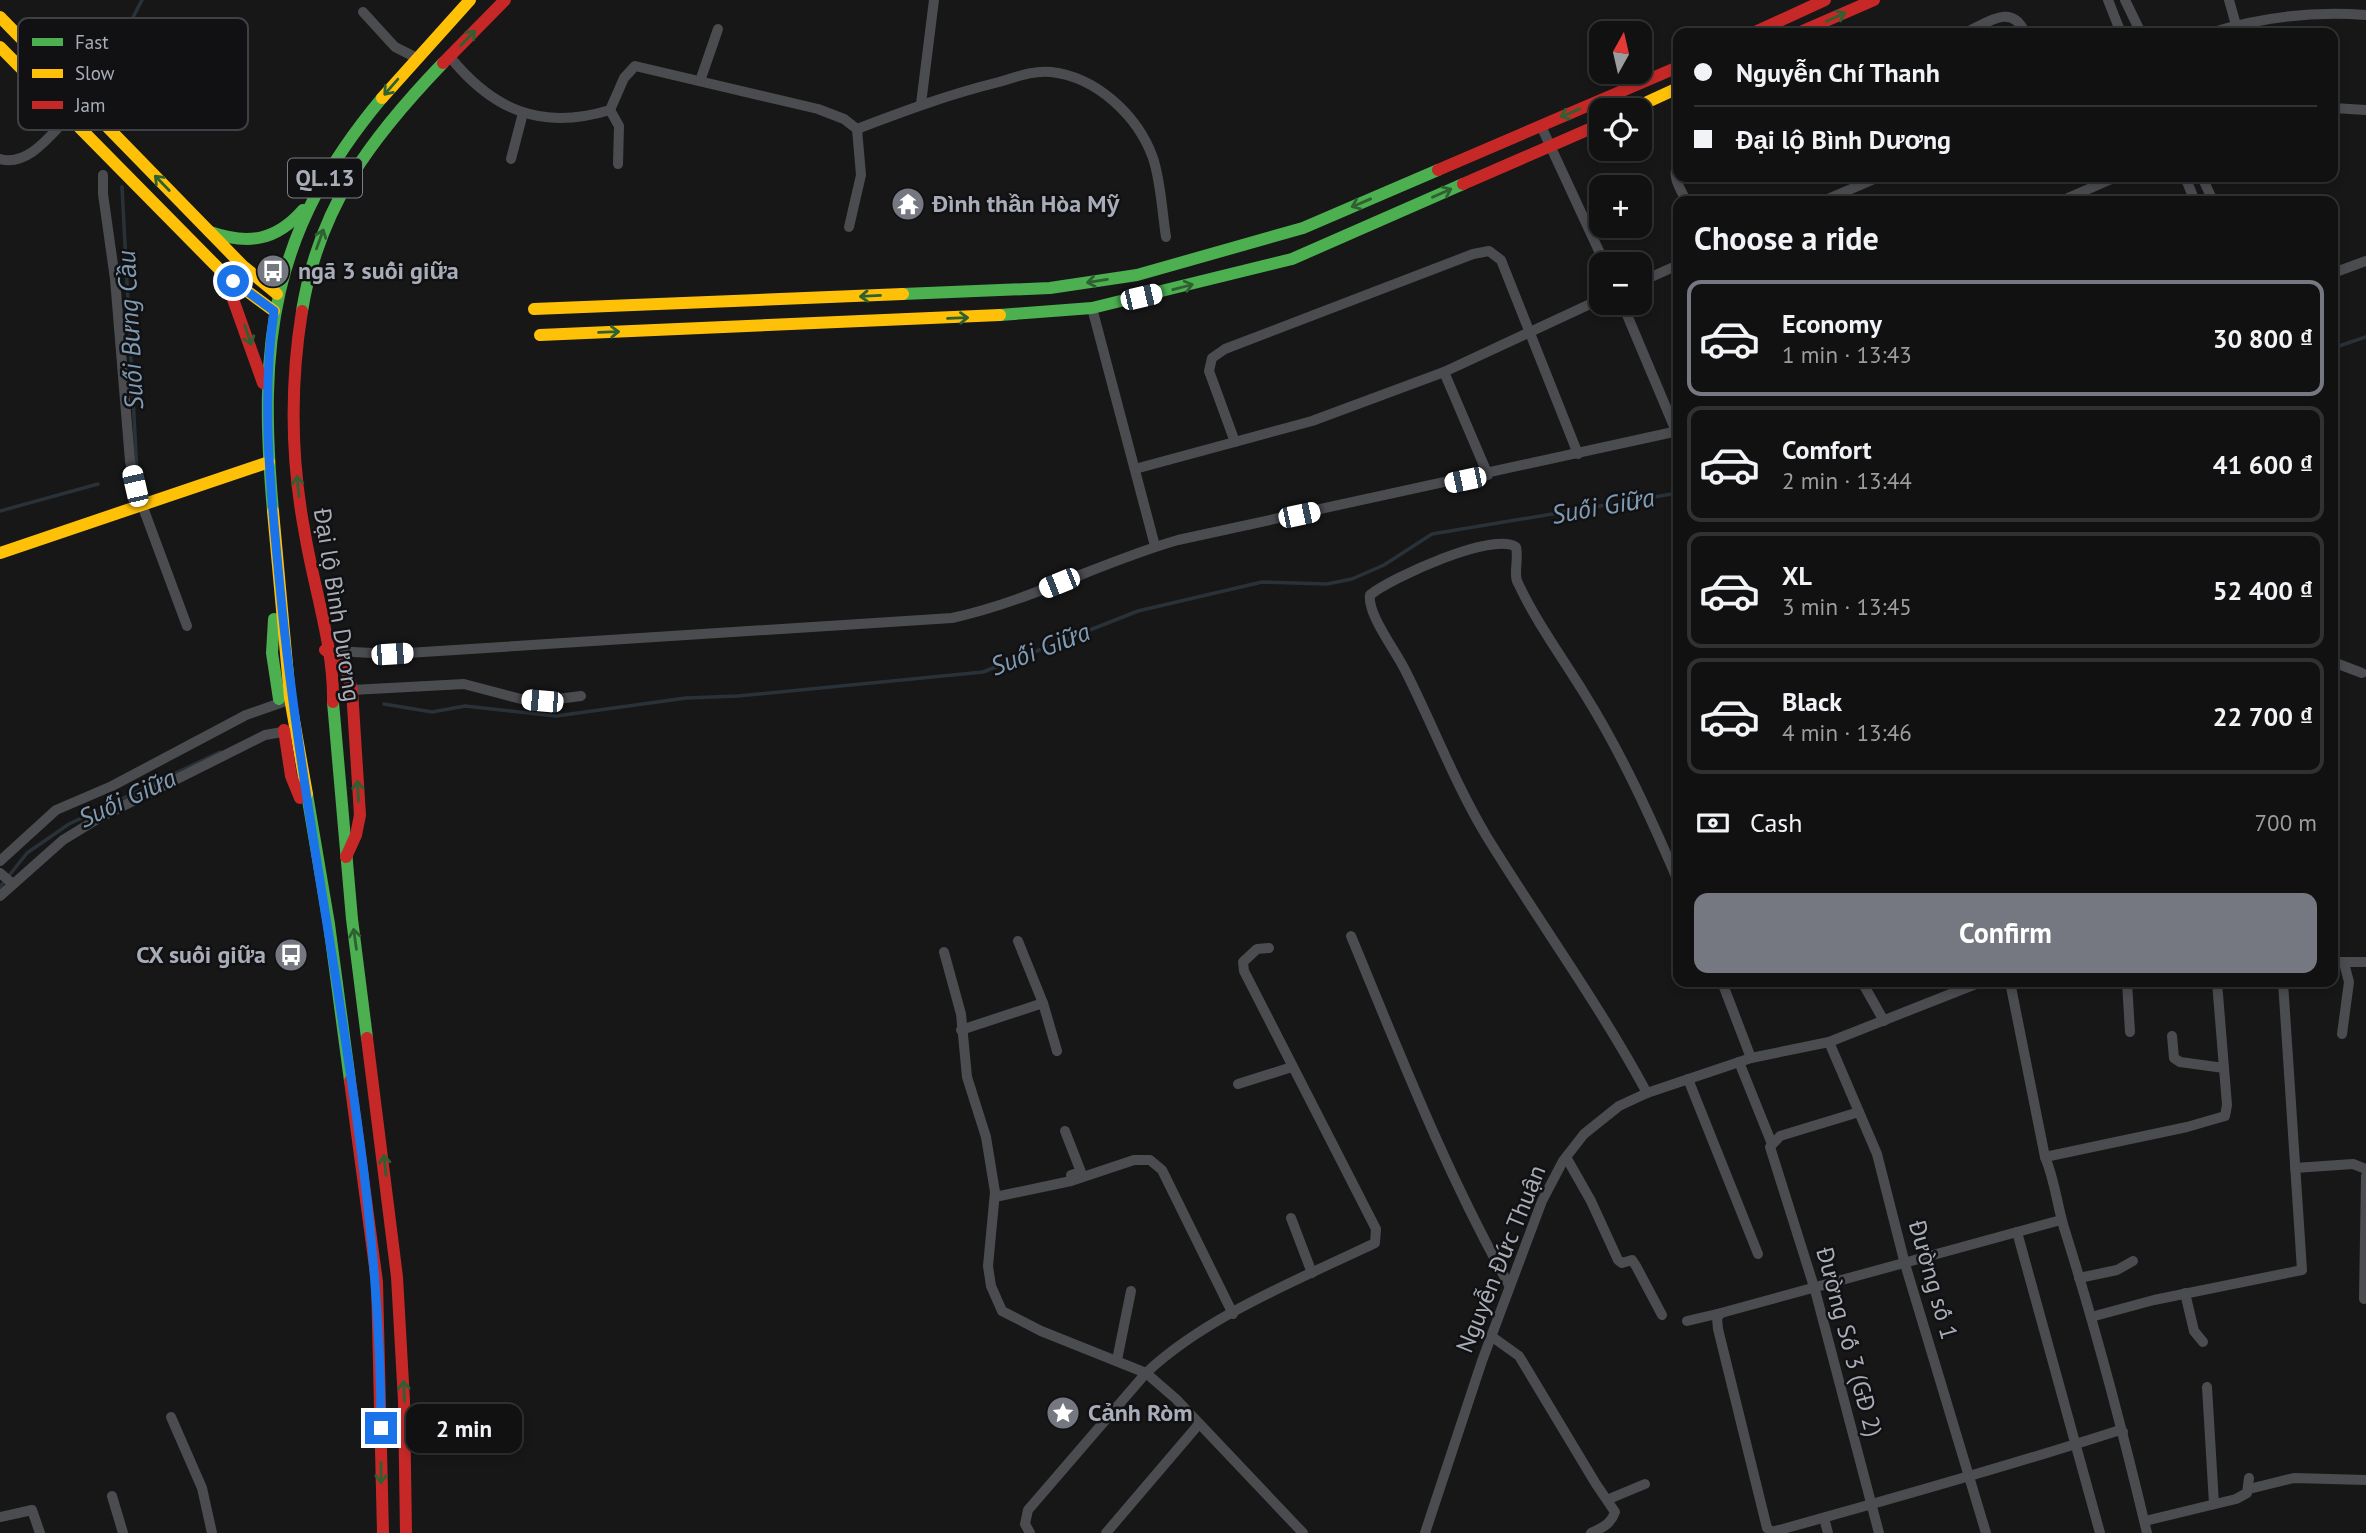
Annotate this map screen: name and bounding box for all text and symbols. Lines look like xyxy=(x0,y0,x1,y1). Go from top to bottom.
one-way arrow xyxy=(1825,10,1847,23)
legend xyxy=(18,18,248,130)
north arrow xyxy=(1589,21,1652,84)
map controls xyxy=(1589,21,1652,315)
text: Fast xyxy=(75,30,109,54)
one-way arrow xyxy=(459,30,476,47)
text: Nguyễn Chí Thanh xyxy=(1736,56,1940,89)
text: Slow xyxy=(75,61,115,85)
one-way arrow xyxy=(383,78,399,96)
text: Jam xyxy=(74,93,105,117)
button: locate xyxy=(1589,98,1652,161)
one-way arrow xyxy=(1560,108,1582,121)
text: Đại lộ Bình Dương xyxy=(1736,123,1951,156)
road number: QL.13 xyxy=(288,158,362,197)
one-way arrow xyxy=(154,175,171,192)
button: + xyxy=(1589,175,1652,238)
temple icon: Đình thần Hòa Mỹ xyxy=(889,185,927,223)
one-way arrow xyxy=(1431,185,1452,198)
place label: Đình thần Hòa Mỹ xyxy=(931,188,1120,219)
one-way arrow xyxy=(1351,197,1373,210)
text: Choose a ride xyxy=(1694,217,1879,259)
one-way arrow xyxy=(315,229,327,251)
water label: Suối Bưng Cầu xyxy=(109,250,150,411)
bus stop icon: ngã 3 suối giữa xyxy=(254,252,292,290)
button: − xyxy=(1589,252,1652,315)
place label: ngã 3 suối giữa xyxy=(298,255,459,286)
route start xyxy=(217,265,249,297)
one-way arrow xyxy=(1086,275,1109,288)
one-way arrow xyxy=(1171,280,1194,293)
car xyxy=(1119,282,1164,312)
one-way arrow xyxy=(860,290,882,303)
icon: car xyxy=(1698,307,1761,370)
text: Economy xyxy=(1782,307,1882,340)
one-way arrow xyxy=(946,311,969,324)
text: 30 800 ₫ xyxy=(2213,322,2313,355)
one-way arrow xyxy=(243,324,255,346)
one-way arrow xyxy=(597,326,620,339)
text: 1 min · 13:43 xyxy=(1782,340,1912,369)
icon: car xyxy=(1698,433,1761,496)
text: Comfort xyxy=(1782,433,1872,466)
text: 41 600 ₫ xyxy=(2213,448,2313,481)
car xyxy=(121,463,150,509)
car xyxy=(1443,465,1488,495)
text: 2 min · 13:44 xyxy=(1782,466,1912,495)
one-way arrow xyxy=(291,475,304,498)
water label: Suối Giữa xyxy=(1549,480,1657,531)
car xyxy=(1277,500,1322,530)
street label: Đại lộ Bình Dương xyxy=(307,505,368,704)
icon: car xyxy=(1698,559,1761,622)
text: XL xyxy=(1782,559,1812,592)
car xyxy=(1036,565,1083,601)
text: 52 400 ₫ xyxy=(2213,574,2313,607)
text: 3 min · 13:45 xyxy=(1782,592,1912,621)
water label: Suối Giữa xyxy=(985,614,1095,683)
car xyxy=(371,642,414,666)
icon: car xyxy=(1698,685,1761,748)
text: Black xyxy=(1782,685,1842,718)
car xyxy=(521,689,564,713)
text: 22 700 ₫ xyxy=(2213,700,2313,733)
text: 4 min · 13:46 xyxy=(1782,718,1912,747)
water label: Suối Giữa xyxy=(73,760,181,834)
one-way arrow xyxy=(352,780,365,803)
icon: cash xyxy=(1694,804,1732,842)
text: Cash xyxy=(1750,806,1802,839)
text: 700 m xyxy=(2255,808,2317,837)
button: Confirm xyxy=(1694,893,2317,973)
one-way arrow xyxy=(348,928,361,951)
bus stop icon: CX suối giữa xyxy=(272,936,310,974)
place label: CX suối giữa xyxy=(136,939,266,970)
one-way arrow xyxy=(379,1154,392,1176)
street label: Nguyễn Đức Thuận xyxy=(1449,1160,1552,1357)
street label: Đường số 1 xyxy=(1901,1216,1965,1343)
street label: Đường Số 3 (GĐ 2) xyxy=(1809,1243,1890,1440)
one-way arrow xyxy=(397,1380,410,1403)
place icon: Cảnh Ròm xyxy=(1044,1394,1082,1432)
place label: Cảnh Ròm xyxy=(1088,1397,1193,1428)
callout: 2 min xyxy=(406,1404,521,1452)
route end xyxy=(365,1412,397,1444)
text: 2 min xyxy=(436,1414,492,1443)
one-way arrow xyxy=(374,1461,388,1484)

